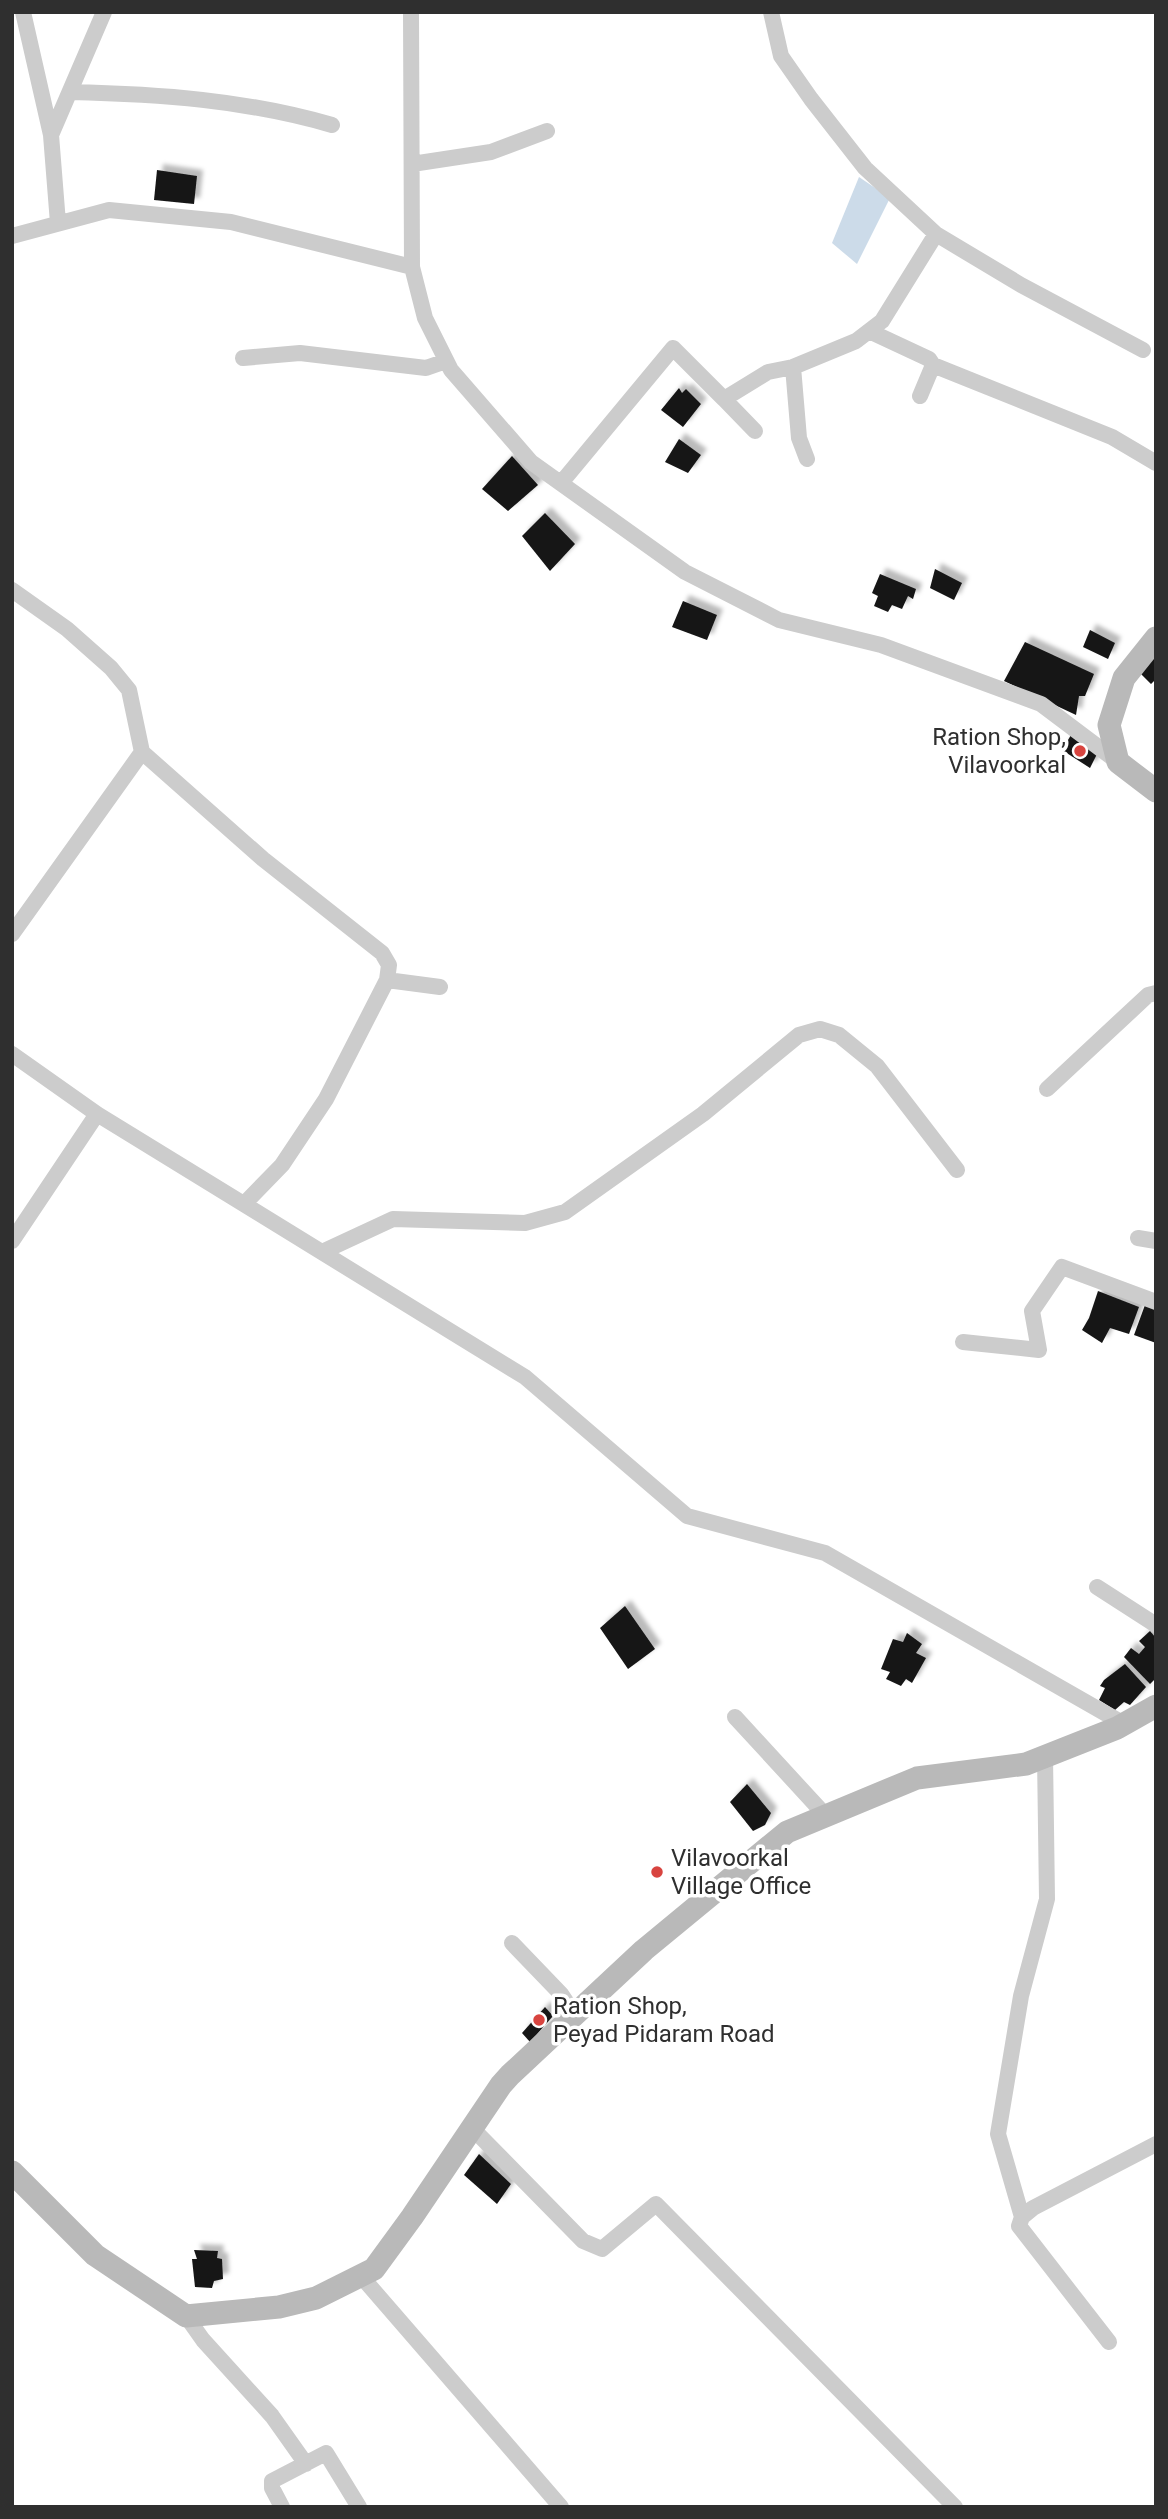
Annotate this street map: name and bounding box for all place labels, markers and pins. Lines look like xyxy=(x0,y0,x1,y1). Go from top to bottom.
place label: Ration Shop, Vilavoorkal xyxy=(932,723,1066,779)
marker: Ration Shop, Vilavoorkal xyxy=(1072,743,1088,759)
place label: Vilavoorkal Village Office xyxy=(671,1844,811,1900)
marker: Vilavoorkal Village Office xyxy=(649,1864,665,1880)
place label: Ration Shop, Peyad Pidaram Road xyxy=(553,1992,775,2048)
marker: Ration Shop, Peyad Pidaram Road xyxy=(531,2012,547,2028)

